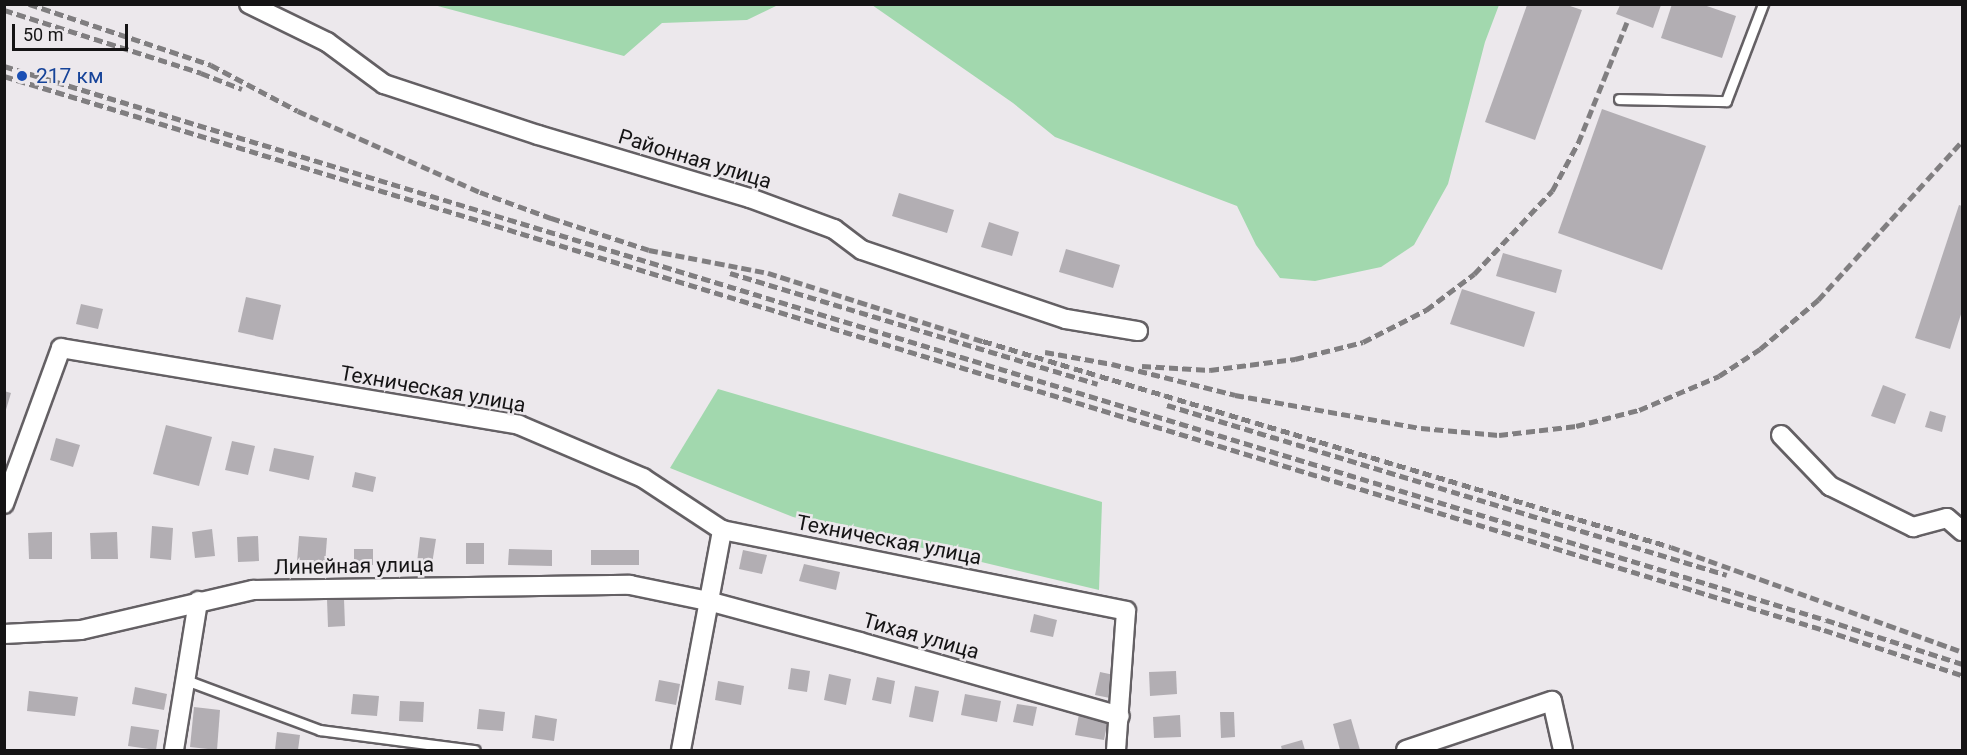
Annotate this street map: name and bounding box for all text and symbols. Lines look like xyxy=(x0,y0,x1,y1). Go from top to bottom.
scale bar xyxy=(15,12,130,50)
text: 50 m xyxy=(23,24,63,45)
place label: 217 км xyxy=(36,63,104,89)
marker: 217 км xyxy=(13,67,31,85)
street label: Районная улица xyxy=(615,124,775,194)
street label: Техническая улица xyxy=(338,360,528,418)
street label: Техническая улица xyxy=(794,510,984,570)
street label: Линейная улица xyxy=(274,552,434,580)
street label: Тихая улица xyxy=(860,607,982,665)

